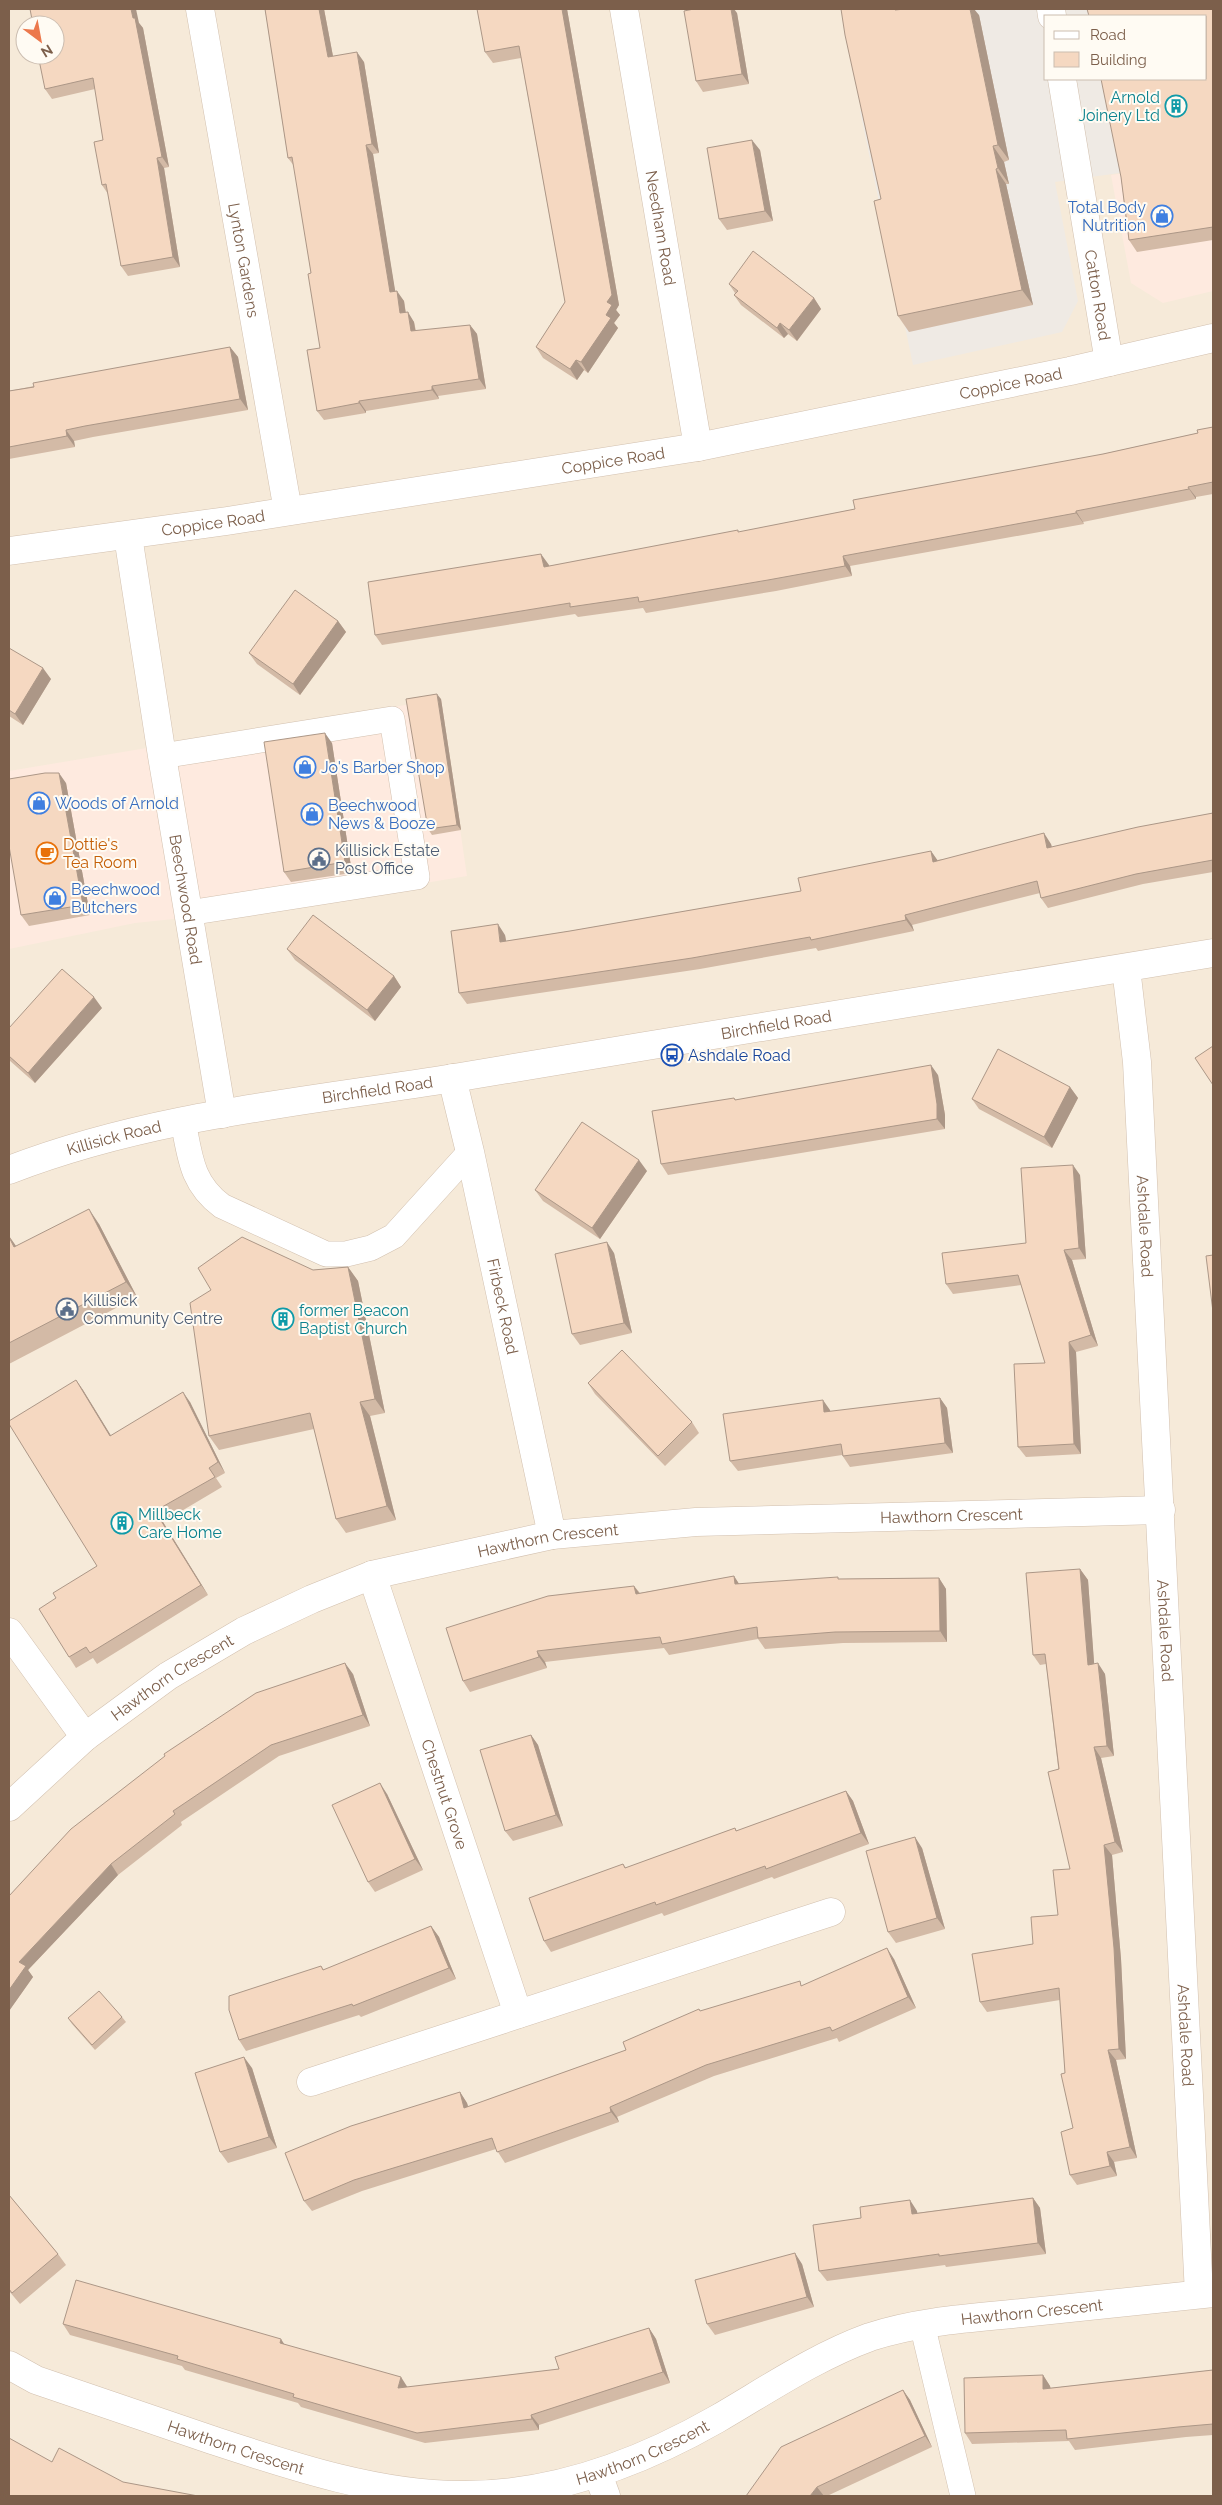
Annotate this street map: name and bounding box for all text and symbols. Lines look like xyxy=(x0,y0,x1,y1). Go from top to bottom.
north arrow xyxy=(15,15,65,65)
legend xyxy=(1044,15,1207,80)
text: Road xyxy=(1090,26,1126,44)
text: N xyxy=(38,41,56,61)
text: Building xyxy=(1090,51,1147,69)
place label: Arnold Joinery Ltd xyxy=(1078,88,1160,125)
building icon: Arnold Joinery Ltd xyxy=(1164,94,1188,118)
street label: Needham Road xyxy=(642,169,680,287)
place label: Total Body Nutrition xyxy=(1068,198,1146,235)
street label: Lynton Gardens xyxy=(225,201,263,319)
shop icon: Total Body Nutrition xyxy=(1150,204,1174,228)
street label: Catton Road xyxy=(1081,248,1115,342)
street label: Coppice Road xyxy=(958,363,1064,403)
street label: Coppice Road xyxy=(560,443,666,478)
street label: Coppice Road xyxy=(160,506,266,539)
shop icon: Jo's Barber Shop xyxy=(293,755,317,779)
place label: Jo's Barber Shop xyxy=(321,758,445,777)
shop icon: Woods of Arnold xyxy=(27,791,51,815)
place label: Woods of Arnold xyxy=(55,794,179,813)
place label: Beechwood News & Booze xyxy=(328,796,435,833)
shop icon: Beechwood News & Booze xyxy=(300,802,324,826)
street label: Beechwood Road xyxy=(166,833,206,966)
place label: Dottie's Tea Room xyxy=(63,835,137,872)
cafe icon: Dottie's Tea Room xyxy=(35,841,59,865)
place label: Killisick Estate Post Office xyxy=(335,841,440,878)
public building icon: Killisick Estate Post Office xyxy=(307,847,331,871)
place label: Beechwood Butchers xyxy=(71,880,160,917)
shop icon: Beechwood Butchers xyxy=(43,886,67,910)
street label: Birchfield Road xyxy=(719,1006,833,1043)
bus stop icon: Ashdale Road xyxy=(660,1043,684,1067)
place label: Ashdale Road xyxy=(688,1046,791,1065)
street label: Birchfield Road xyxy=(321,1072,434,1107)
street label: Killisick Road xyxy=(64,1116,163,1159)
street label: Ashdale Road xyxy=(1133,1174,1157,1278)
street label: Firbeck Road xyxy=(484,1257,523,1356)
place label: Killisick Community Centre xyxy=(83,1291,223,1328)
public building icon: Killisick Community Centre xyxy=(55,1297,79,1321)
place label: former Beacon Baptist Church xyxy=(299,1301,409,1338)
building icon: former Beacon Baptist Church xyxy=(271,1307,295,1331)
street label: Hawthorn Crescent xyxy=(880,1504,1024,1527)
place label: Millbeck Care Home xyxy=(138,1505,222,1542)
building icon: Millbeck Care Home xyxy=(110,1511,134,1535)
street label: Hawthorn Crescent xyxy=(476,1519,620,1561)
street label: Ashdale Road xyxy=(1154,1579,1178,1682)
street label: Hawthorn Crescent xyxy=(107,1630,237,1724)
street label: Chestnut Grove xyxy=(418,1737,472,1852)
street label: Ashdale Road xyxy=(1174,1983,1198,2087)
street label: Hawthorn Crescent xyxy=(960,2295,1104,2328)
street label: Hawthorn Crescent xyxy=(165,2416,307,2478)
street label: Hawthorn Crescent xyxy=(574,2416,713,2488)

